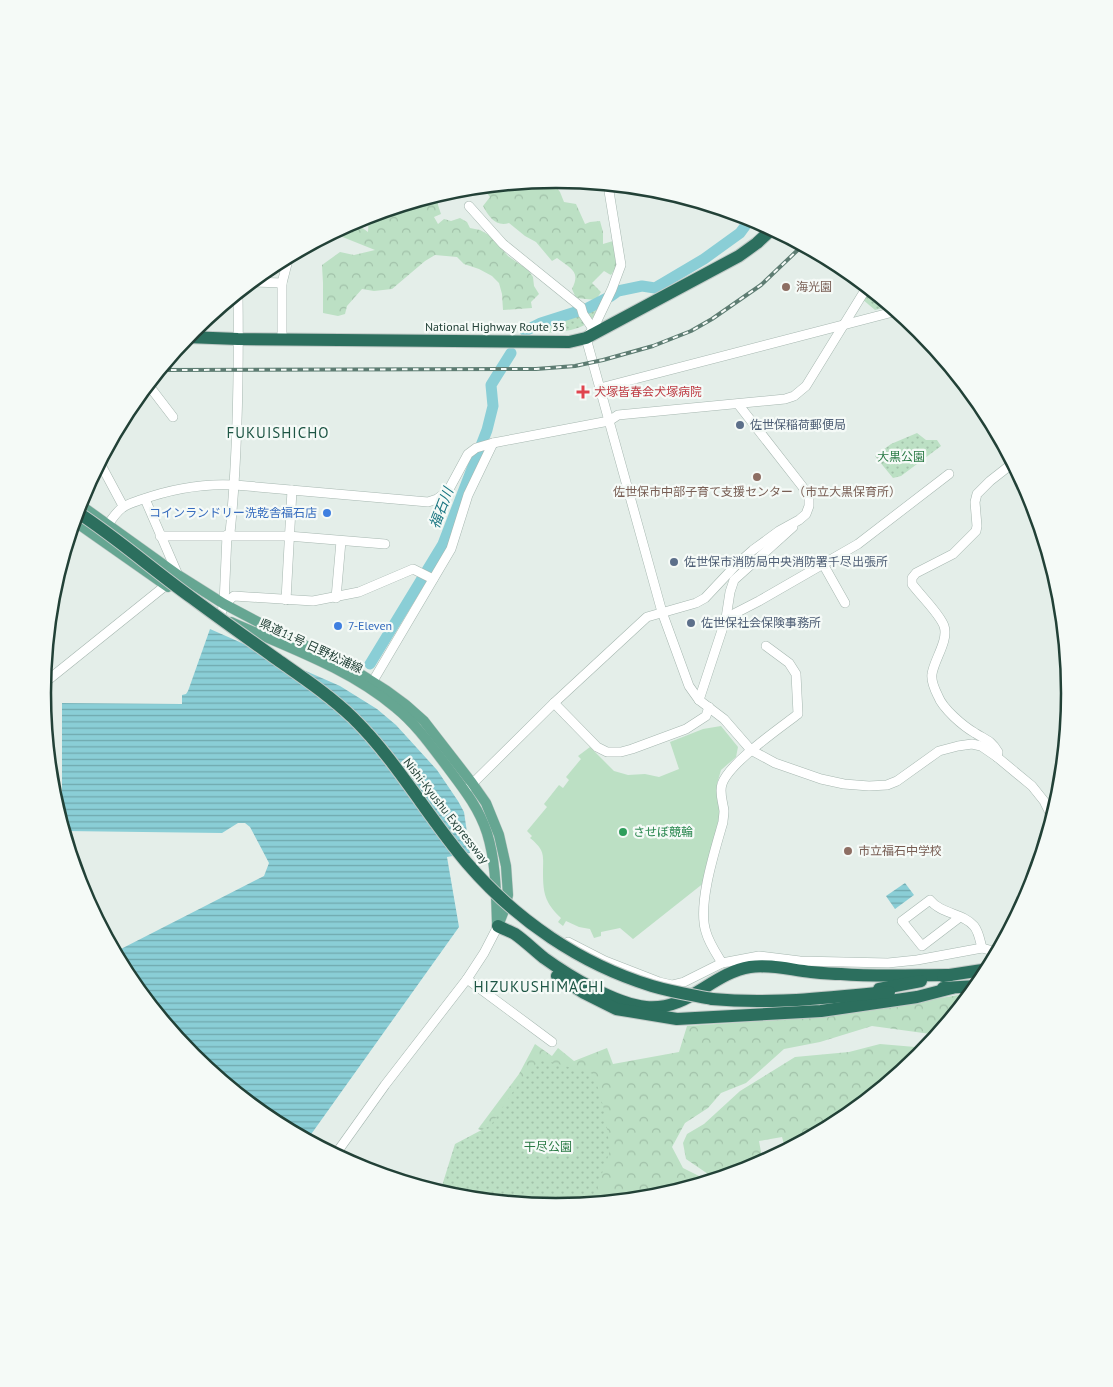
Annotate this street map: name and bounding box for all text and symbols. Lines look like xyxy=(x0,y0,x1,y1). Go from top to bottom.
place label: 海光園 xyxy=(796,279,832,294)
marker: 海光園 xyxy=(780,281,792,293)
street label: National Highway Route 35 xyxy=(425,319,565,334)
place label: 犬塚皆春会犬塚病院 xyxy=(594,384,702,399)
marker: 犬塚皆春会犬塚病院 xyxy=(576,385,590,399)
place label: 佐世保稲荷郵便局 xyxy=(750,417,846,432)
marker: 佐世保稲荷郵便局 xyxy=(734,419,746,431)
district label: FUKUISHICHO xyxy=(226,423,330,442)
park label: 大黒公園 xyxy=(877,449,925,464)
marker: 佐世保市中部子育て支援センター（市立大黒保育所） xyxy=(751,471,763,483)
water label: 福石川 xyxy=(425,483,458,531)
place label: 佐世保市中部子育て支援センター（市立大黒保育所） xyxy=(613,484,901,499)
place label: コインランドリー洗乾舎福石店 xyxy=(149,505,317,520)
marker: コインランドリー洗乾舎福石店 xyxy=(321,507,333,519)
place label: 佐世保市消防局中央消防署千尽出張所 xyxy=(684,554,888,569)
marker: 佐世保市消防局中央消防署千尽出張所 xyxy=(668,556,680,568)
street label: 県道11号 日野松浦線 xyxy=(257,615,365,676)
place label: 佐世保社会保険事務所 xyxy=(701,615,821,630)
marker: 佐世保社会保険事務所 xyxy=(685,617,697,629)
place label: 7-Eleven xyxy=(348,618,392,633)
marker: 7-Eleven xyxy=(332,620,344,632)
street label: Nishi-Kyushu Expressway xyxy=(400,755,493,867)
place label: させぼ競輪 xyxy=(633,824,693,839)
marker: させぼ競輪 xyxy=(617,826,629,838)
place label: 市立福石中学校 xyxy=(858,843,942,858)
marker: 市立福石中学校 xyxy=(842,845,854,857)
district label: HIZUKUSHIMACHI xyxy=(473,977,605,996)
park label: 干尽公園 xyxy=(524,1139,572,1154)

